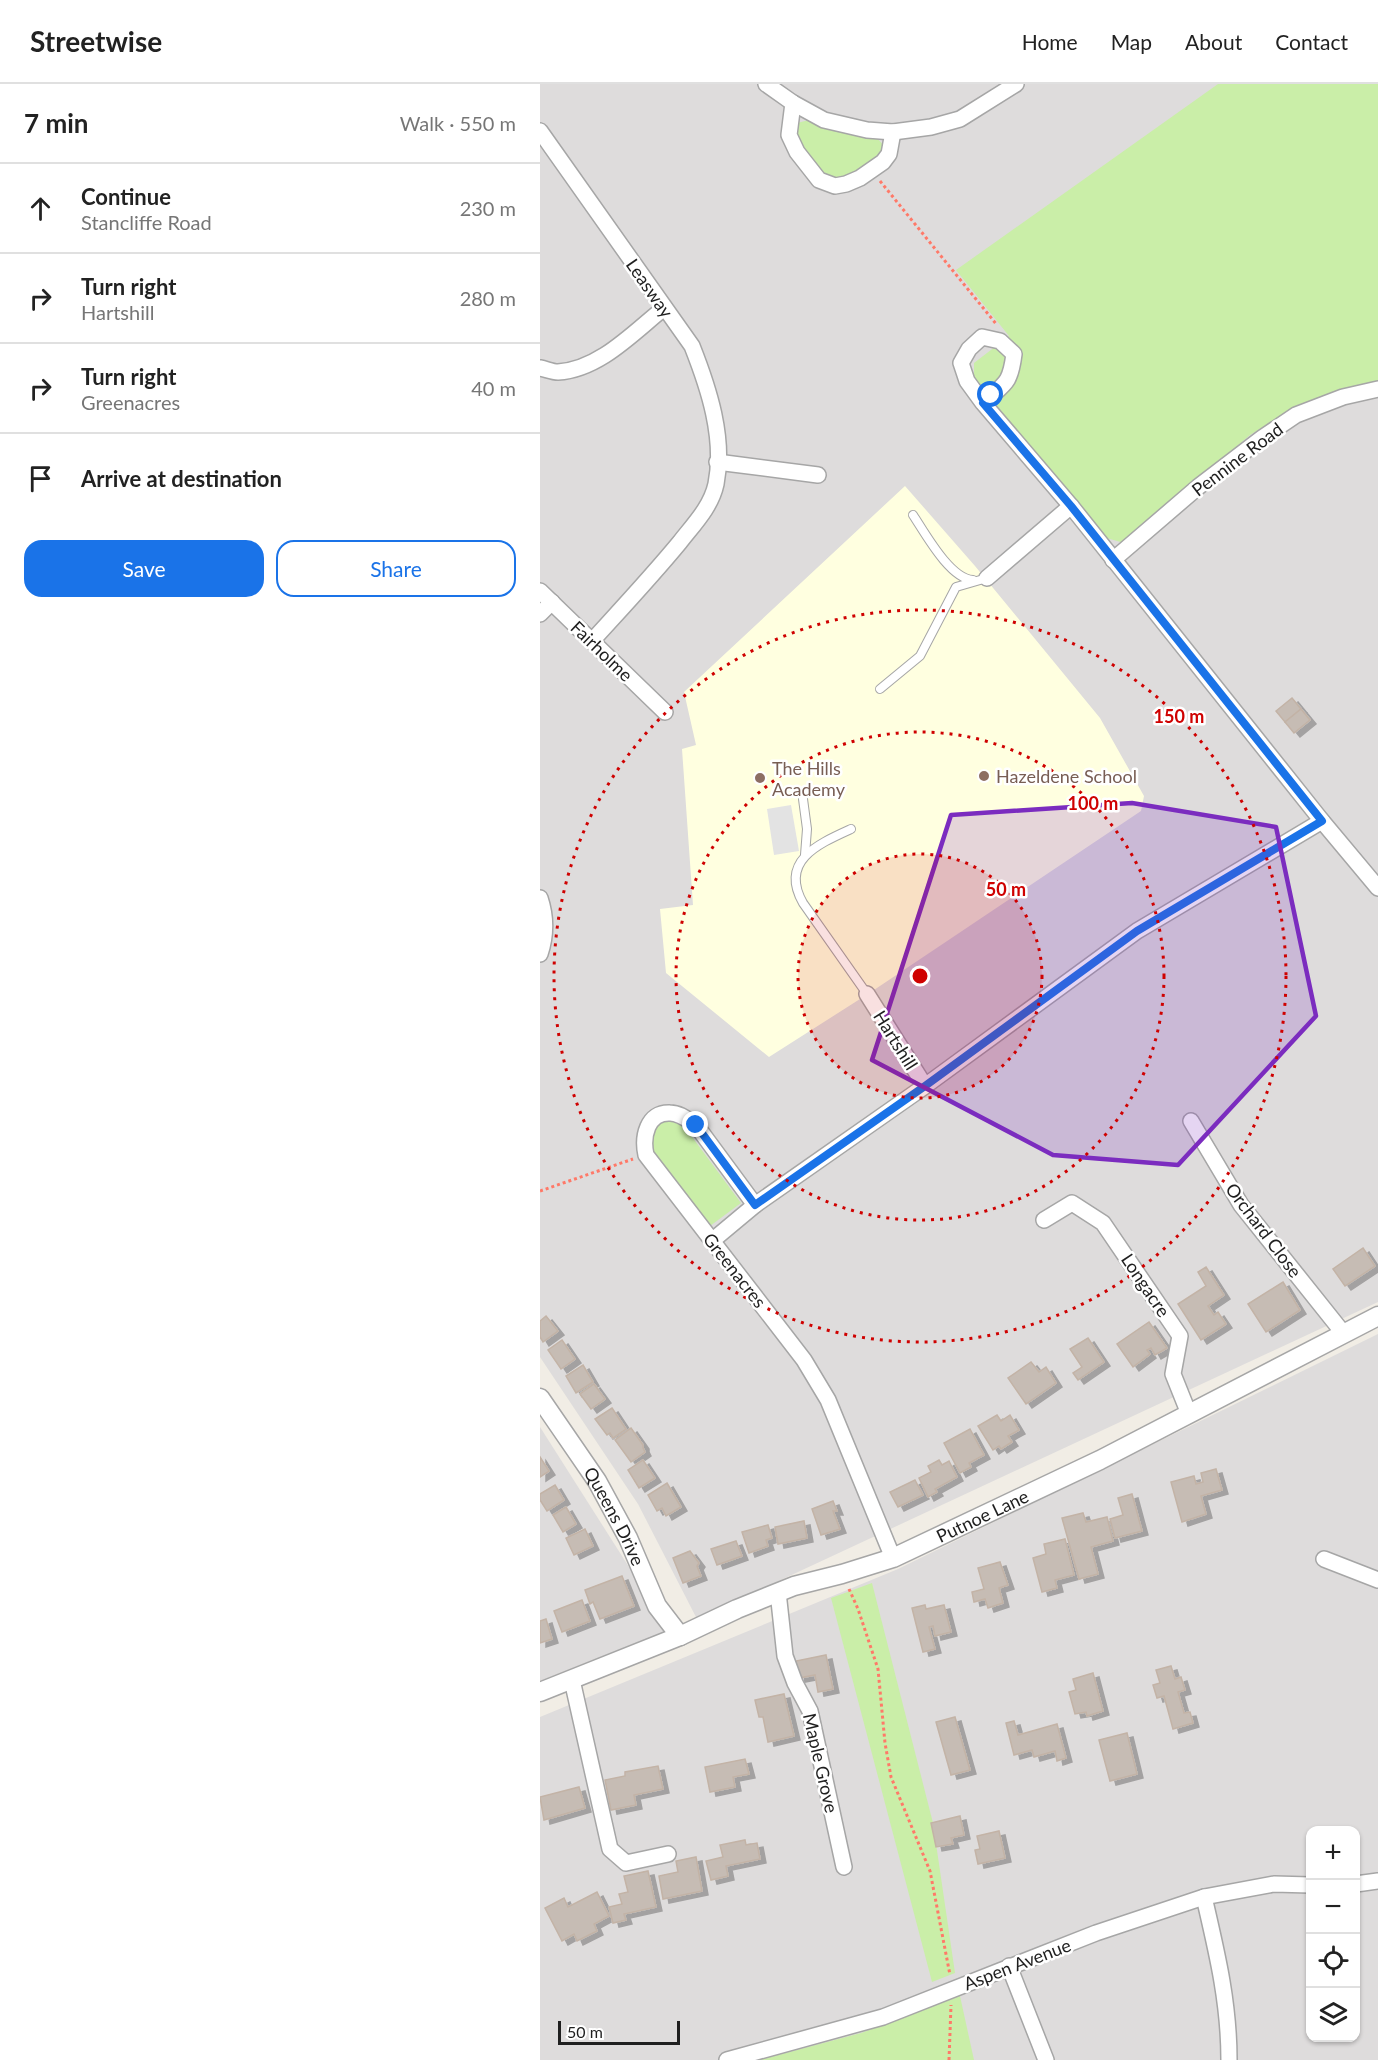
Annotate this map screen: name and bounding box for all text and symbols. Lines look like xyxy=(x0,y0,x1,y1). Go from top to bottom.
text: Streetwise xyxy=(30,24,162,58)
text: Home xyxy=(1022,29,1078,54)
text: Map xyxy=(1111,29,1152,54)
text: About xyxy=(1185,29,1242,54)
text: Contact xyxy=(1275,29,1348,54)
text: 7 min xyxy=(24,107,88,139)
text: Walk · 550 m xyxy=(400,111,516,135)
text: Continue xyxy=(81,183,171,210)
icon: ahead xyxy=(24,192,57,225)
text: 230 m xyxy=(460,196,516,220)
text: Stancliffe Road xyxy=(81,210,212,234)
street label: Leasway xyxy=(622,254,679,322)
text: Turn right xyxy=(81,273,176,300)
icon: right xyxy=(24,282,57,315)
text: 280 m xyxy=(460,286,516,310)
text: Hartshill xyxy=(81,300,154,324)
text: Turn right xyxy=(81,363,176,390)
icon: right xyxy=(24,372,57,405)
text: 40 m xyxy=(471,376,516,400)
route start xyxy=(977,381,1003,407)
text: Greenacres xyxy=(81,390,180,414)
street label: Pennine Road xyxy=(1187,418,1287,500)
icon: arrive xyxy=(24,462,57,495)
text: Arrive at destination xyxy=(81,465,282,492)
button: Save xyxy=(24,540,264,597)
button: Share xyxy=(276,540,516,597)
street label: Fairholme xyxy=(566,616,638,686)
text: 150 m xyxy=(1154,705,1204,727)
place label: The Hills Academy xyxy=(772,757,846,800)
place label: Hazeldene School xyxy=(996,765,1137,787)
marker: Hazeldene School xyxy=(977,769,991,783)
marker: The Hills Academy xyxy=(753,771,767,785)
text: 100 m xyxy=(1068,792,1118,814)
text: 50 m xyxy=(986,878,1026,900)
centre of rings xyxy=(910,966,930,986)
street label: Hartshill xyxy=(869,1006,923,1074)
route end xyxy=(682,1111,708,1137)
street label: Orchard Close xyxy=(1221,1178,1307,1282)
street label: Greenacres xyxy=(699,1228,771,1312)
street label: Longacre xyxy=(1117,1249,1175,1321)
street label: Queens Drive xyxy=(579,1462,649,1569)
street label: Putnoe Lane xyxy=(933,1485,1032,1547)
street label: Maple Grove xyxy=(799,1711,843,1815)
map controls xyxy=(1306,1826,1360,2042)
button: + xyxy=(1306,1826,1360,1880)
button: − xyxy=(1306,1880,1360,1934)
street label: Aspen Avenue xyxy=(960,1933,1074,1995)
button: locate xyxy=(1306,1934,1360,1988)
button: layers xyxy=(1306,1988,1360,2042)
scale bar xyxy=(558,2018,680,2046)
text: 50 m xyxy=(567,2022,603,2041)

